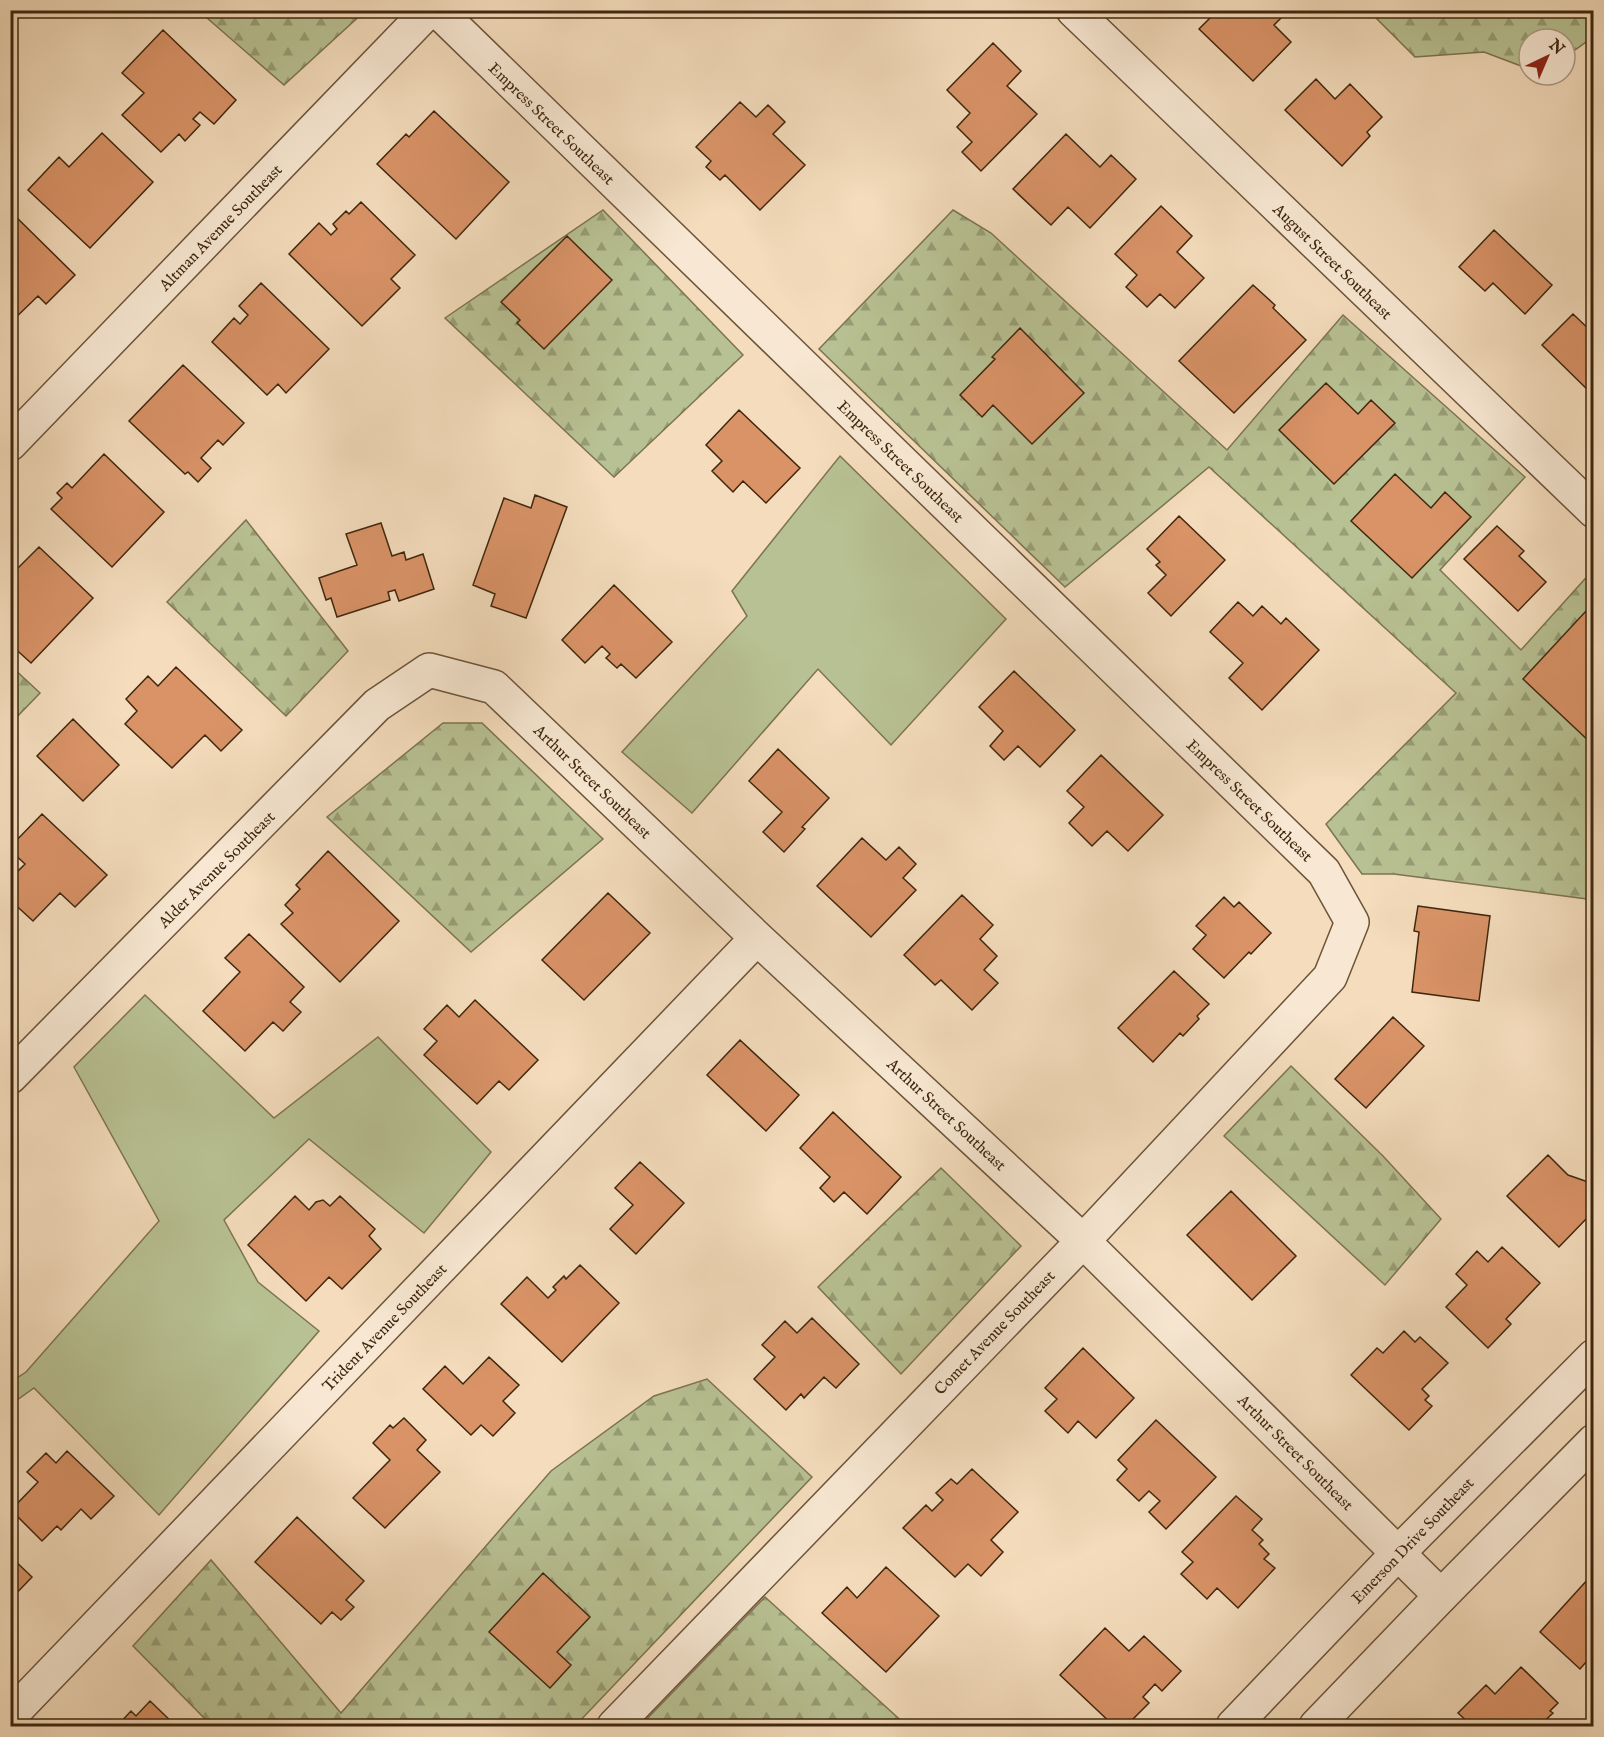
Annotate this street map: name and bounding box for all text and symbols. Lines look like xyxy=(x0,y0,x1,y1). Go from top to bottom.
north arrow xyxy=(1517,27,1577,87)
text: N xyxy=(1543,35,1568,60)
street label: Empress Street Southeast xyxy=(483,59,618,190)
street label: Altman Avenue Southeast xyxy=(155,160,288,297)
street label: August Street Southeast xyxy=(1267,200,1396,325)
street label: Empress Street Southeast xyxy=(832,397,967,528)
street label: Arthur Street Southeast xyxy=(528,720,655,844)
street label: Empress Street Southeast xyxy=(1181,736,1316,867)
street label: Alder Avenue Southeast xyxy=(154,807,280,934)
street label: Arthur Street Southeast xyxy=(881,1054,1010,1176)
street label: Trident Avenue Southeast xyxy=(319,1260,452,1397)
street label: Comet Avenue Southeast xyxy=(931,1267,1060,1400)
street label: Arthur Street Southeast xyxy=(1232,1391,1357,1516)
street label: Emerson Drive Southeast xyxy=(1348,1474,1479,1609)

